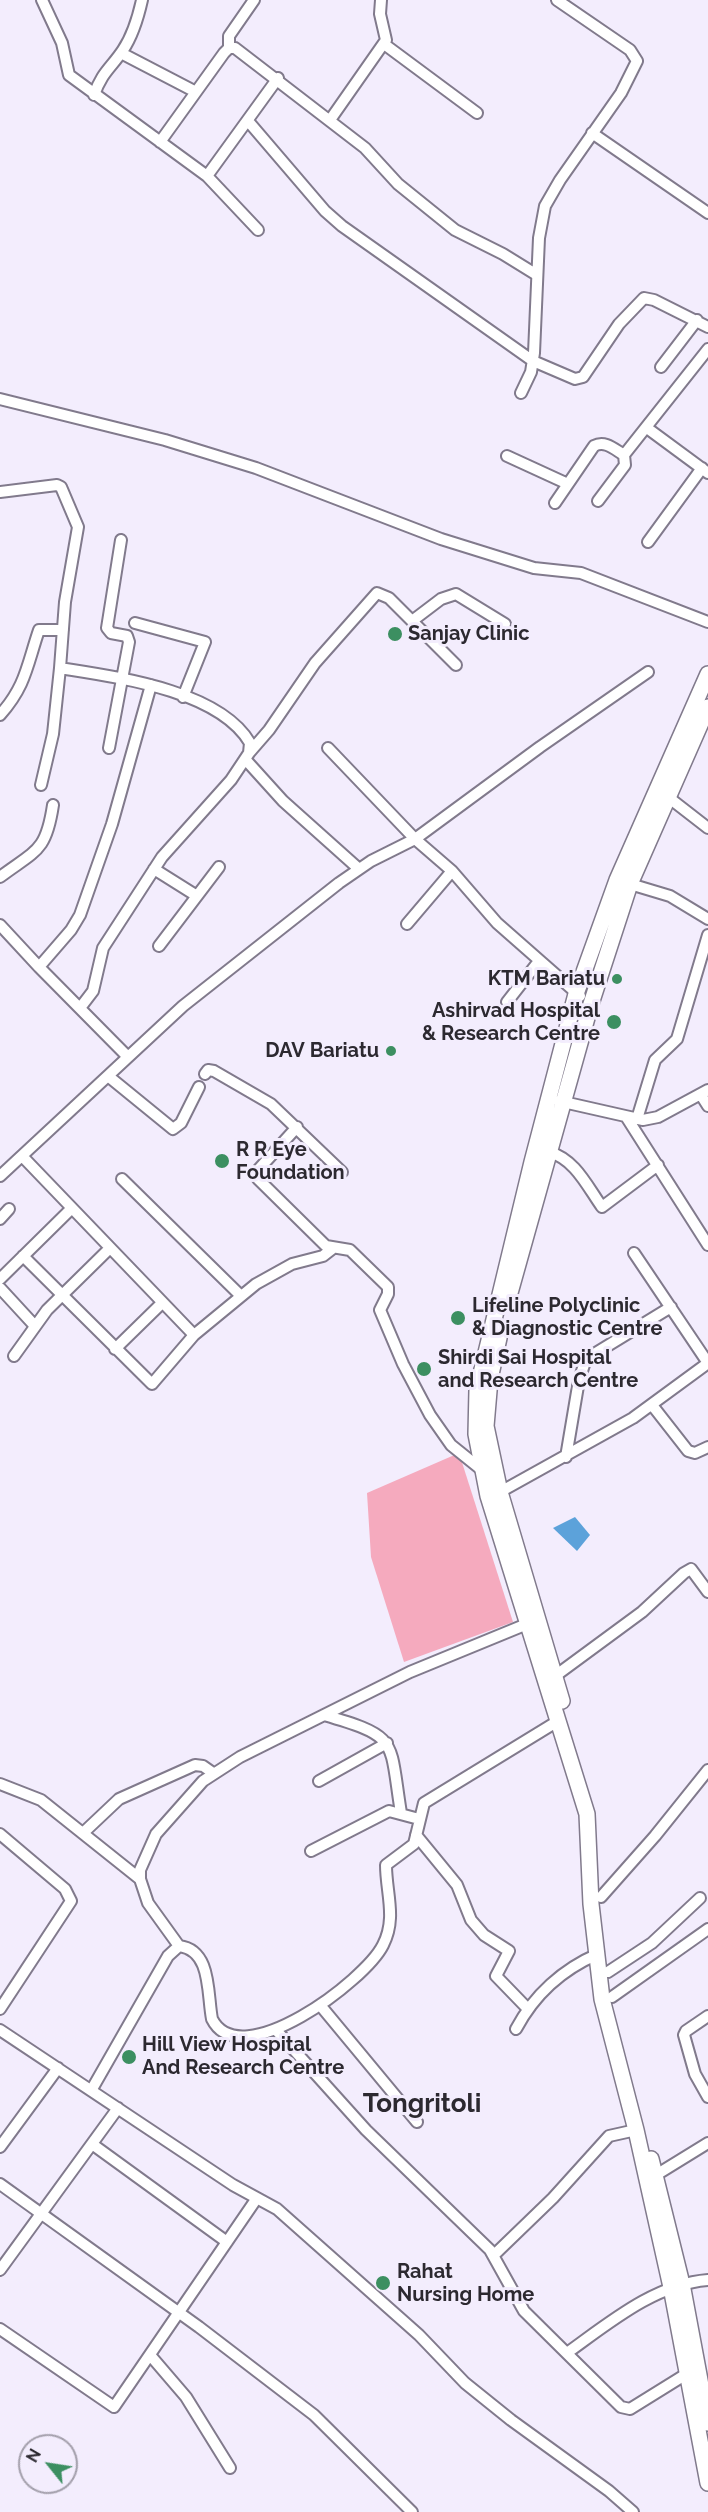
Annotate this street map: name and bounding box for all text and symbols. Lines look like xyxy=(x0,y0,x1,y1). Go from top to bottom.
place label: Sanjay Clinic xyxy=(408,622,529,646)
marker: Sanjay Clinic xyxy=(386,625,404,643)
place label: KTM Bariatu xyxy=(488,967,605,991)
marker: KTM Bariatu xyxy=(610,972,624,986)
place label: Ashirvad Hospital & Research Centre xyxy=(422,999,600,1046)
marker: Ashirvad Hospital & Research Centre xyxy=(605,1013,623,1031)
place label: DAV Bariatu xyxy=(265,1039,379,1063)
marker: DAV Bariatu xyxy=(384,1044,398,1058)
place label: R R Eye Foundation xyxy=(236,1138,345,1185)
marker: R R Eye Foundation xyxy=(213,1152,231,1170)
place label: Lifeline Polyclinic & Diagnostic Centre xyxy=(472,1294,662,1341)
marker: Lifeline Polyclinic & Diagnostic Centre xyxy=(449,1309,467,1327)
place label: Shirdi Sai Hospital and Research Centre xyxy=(438,1346,638,1393)
marker: Shirdi Sai Hospital and Research Centre xyxy=(415,1360,433,1378)
place label: Hill View Hospital And Research Centre xyxy=(142,2033,344,2080)
marker: Hill View Hospital And Research Centre xyxy=(120,2048,138,2066)
district label: Tongritoli xyxy=(363,2088,481,2120)
place label: Rahat Nursing Home xyxy=(397,2260,534,2307)
marker: Rahat Nursing Home xyxy=(374,2274,392,2292)
north arrow xyxy=(18,2434,78,2494)
text: N xyxy=(22,2446,45,2466)

